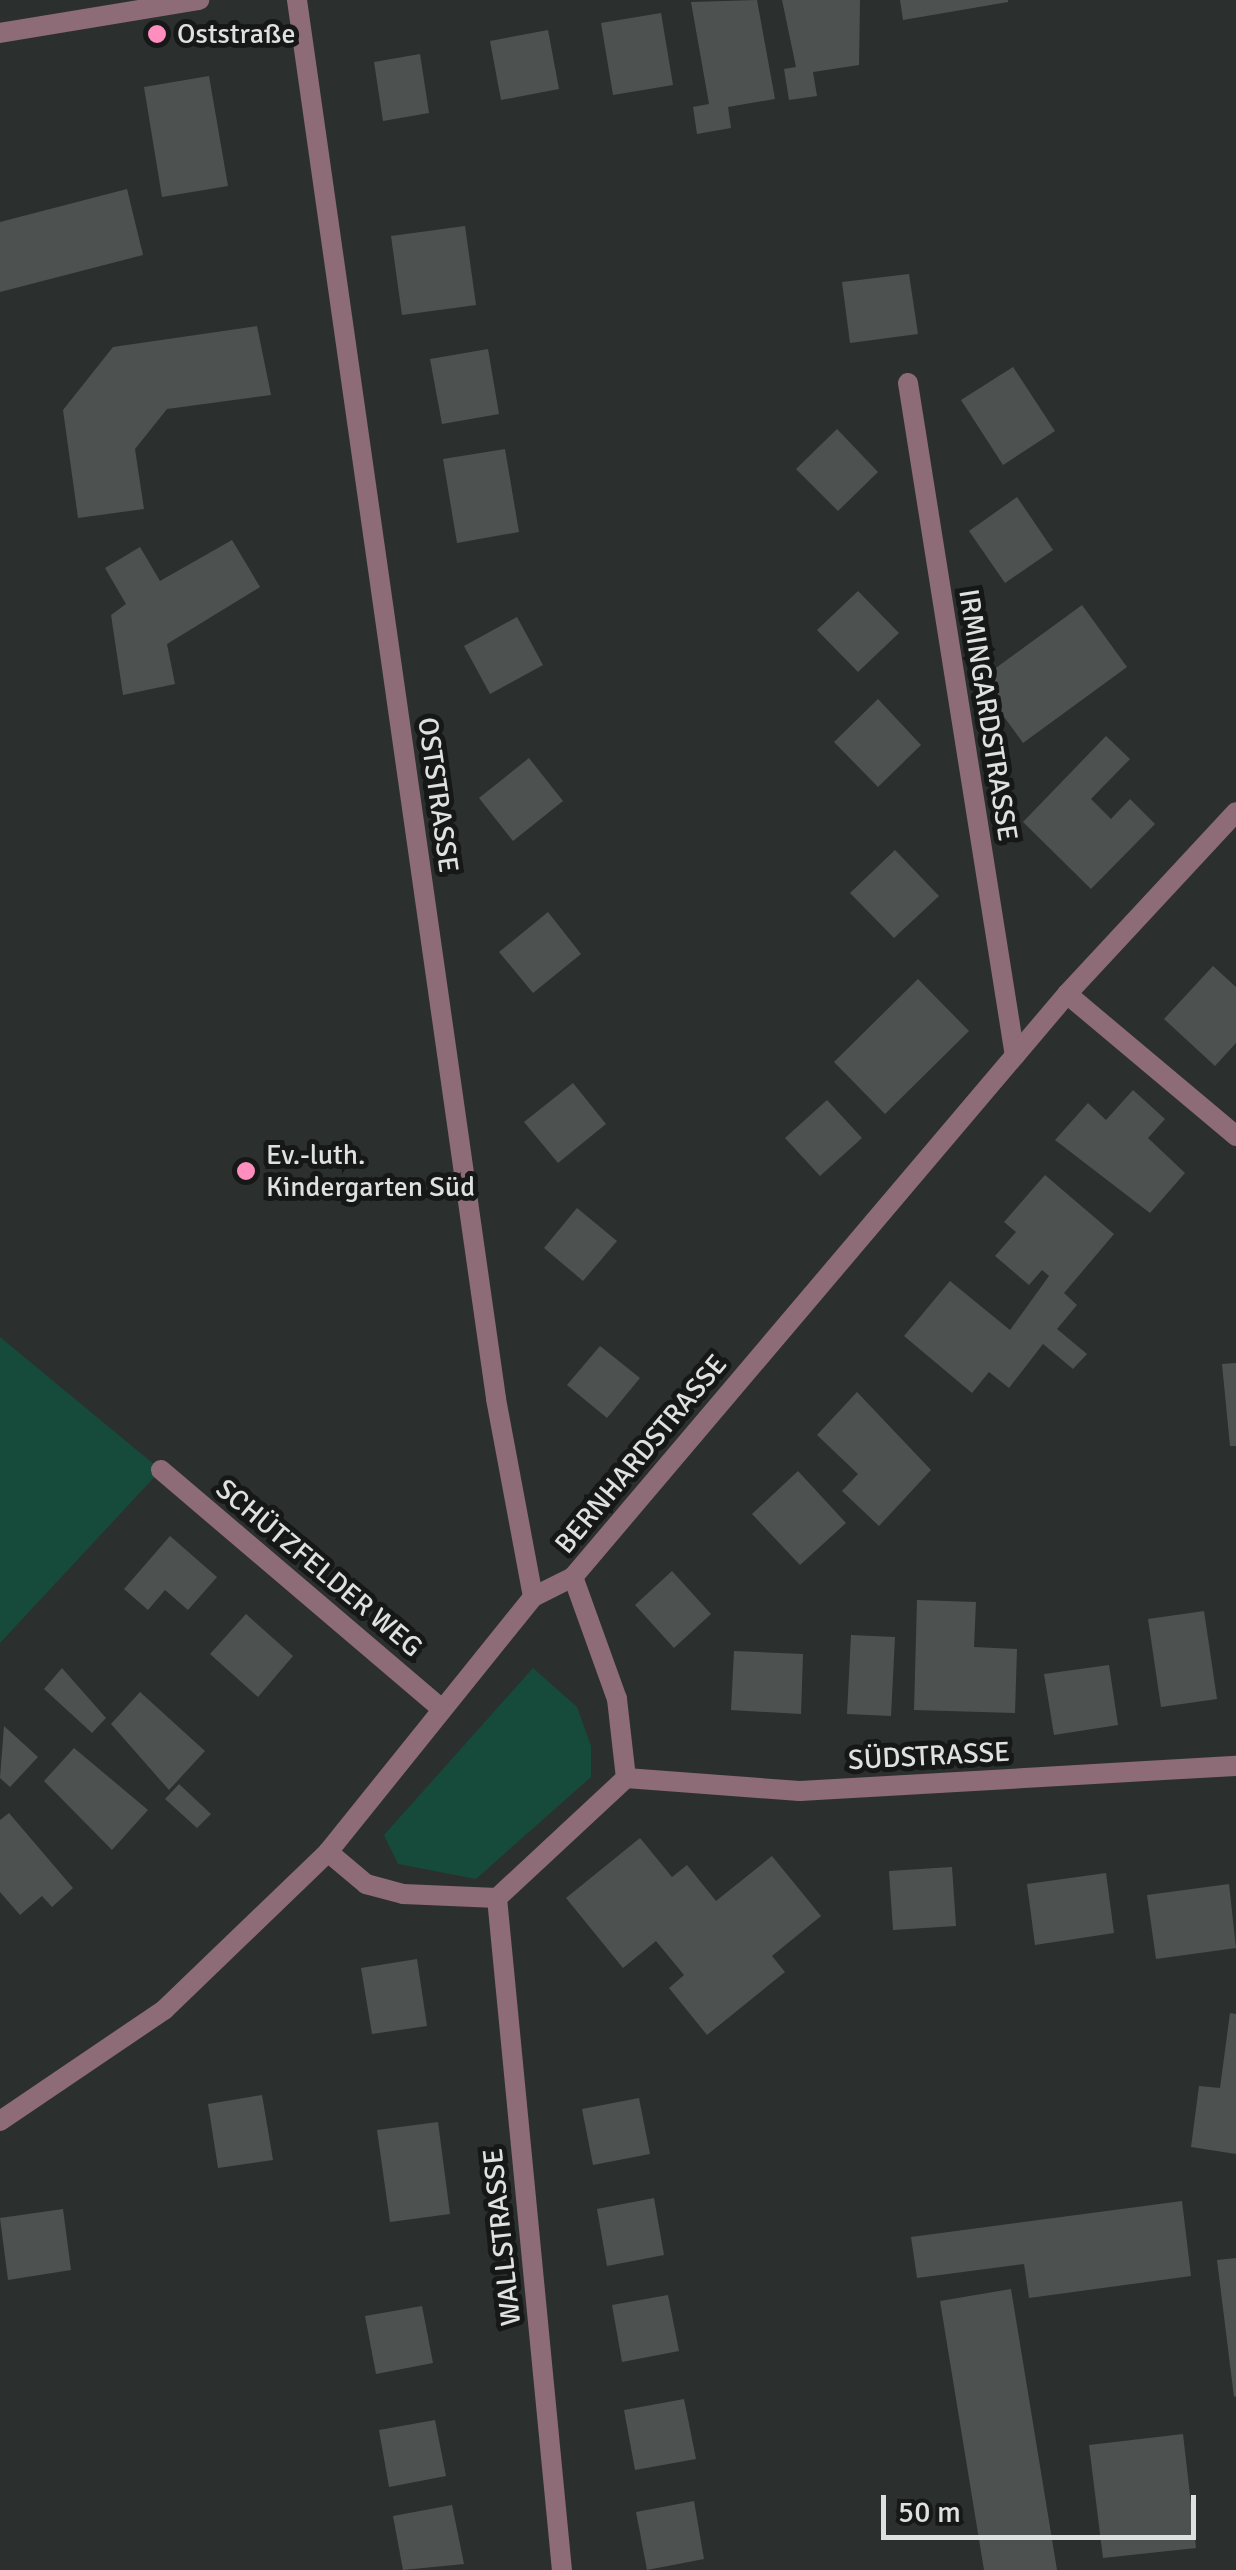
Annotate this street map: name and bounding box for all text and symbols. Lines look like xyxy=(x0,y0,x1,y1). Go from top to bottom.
place label: Oststraße xyxy=(177,17,295,51)
marker: Oststraße xyxy=(146,23,168,45)
street label: IRMINGARDSTRASSE xyxy=(952,587,1024,843)
street label: OSTSTRASSE xyxy=(410,715,466,875)
place label: Ev.-luth. Kindergarten Süd xyxy=(266,1138,475,1204)
marker: Ev.-luth. Kindergarten Süd xyxy=(235,1160,257,1182)
street label: BERNHARDSTRASSE xyxy=(548,1348,734,1560)
street label: SCHÜTZFELDER WEG xyxy=(209,1472,429,1664)
street label: SÜDSTRASSE xyxy=(847,1735,1011,1777)
street label: WALLSTRASSE xyxy=(476,2147,528,2327)
scale bar xyxy=(886,2475,1201,2537)
text: 50 m xyxy=(898,2494,961,2531)

